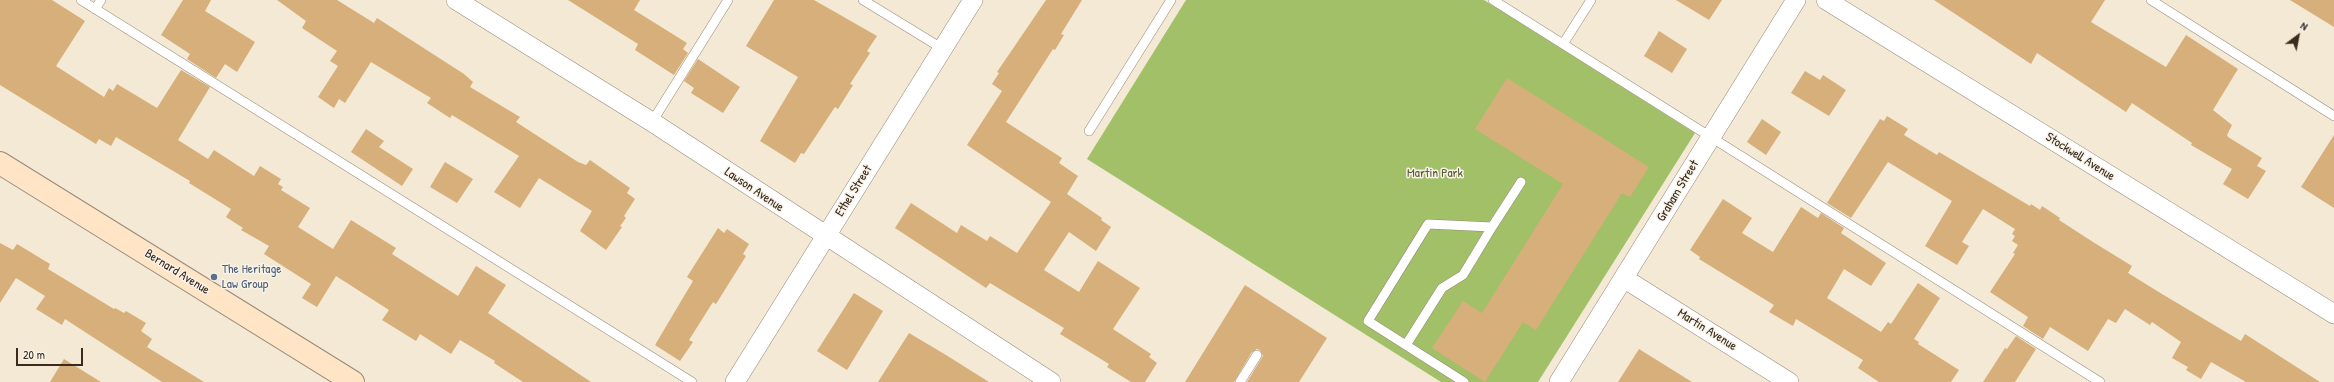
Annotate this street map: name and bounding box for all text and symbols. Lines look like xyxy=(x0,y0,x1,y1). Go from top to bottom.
north arrow xyxy=(2278,16,2318,56)
text: N xyxy=(2298,18,2311,33)
street label: Stockwell Avenue xyxy=(2042,129,2118,185)
street label: Graham Street xyxy=(1654,157,1702,225)
street label: Ethel Street xyxy=(832,162,876,220)
street label: Lawson Avenue xyxy=(721,165,787,215)
park label: Martin Park xyxy=(1407,166,1463,182)
street label: Bernard Avenue xyxy=(142,246,212,298)
place label: The Heritage Law Group xyxy=(222,262,281,293)
marker: The Heritage Law Group xyxy=(209,272,219,282)
street label: Martin Avenue xyxy=(1674,306,1740,354)
scale bar xyxy=(18,340,85,366)
text: 20 m xyxy=(23,346,45,363)

